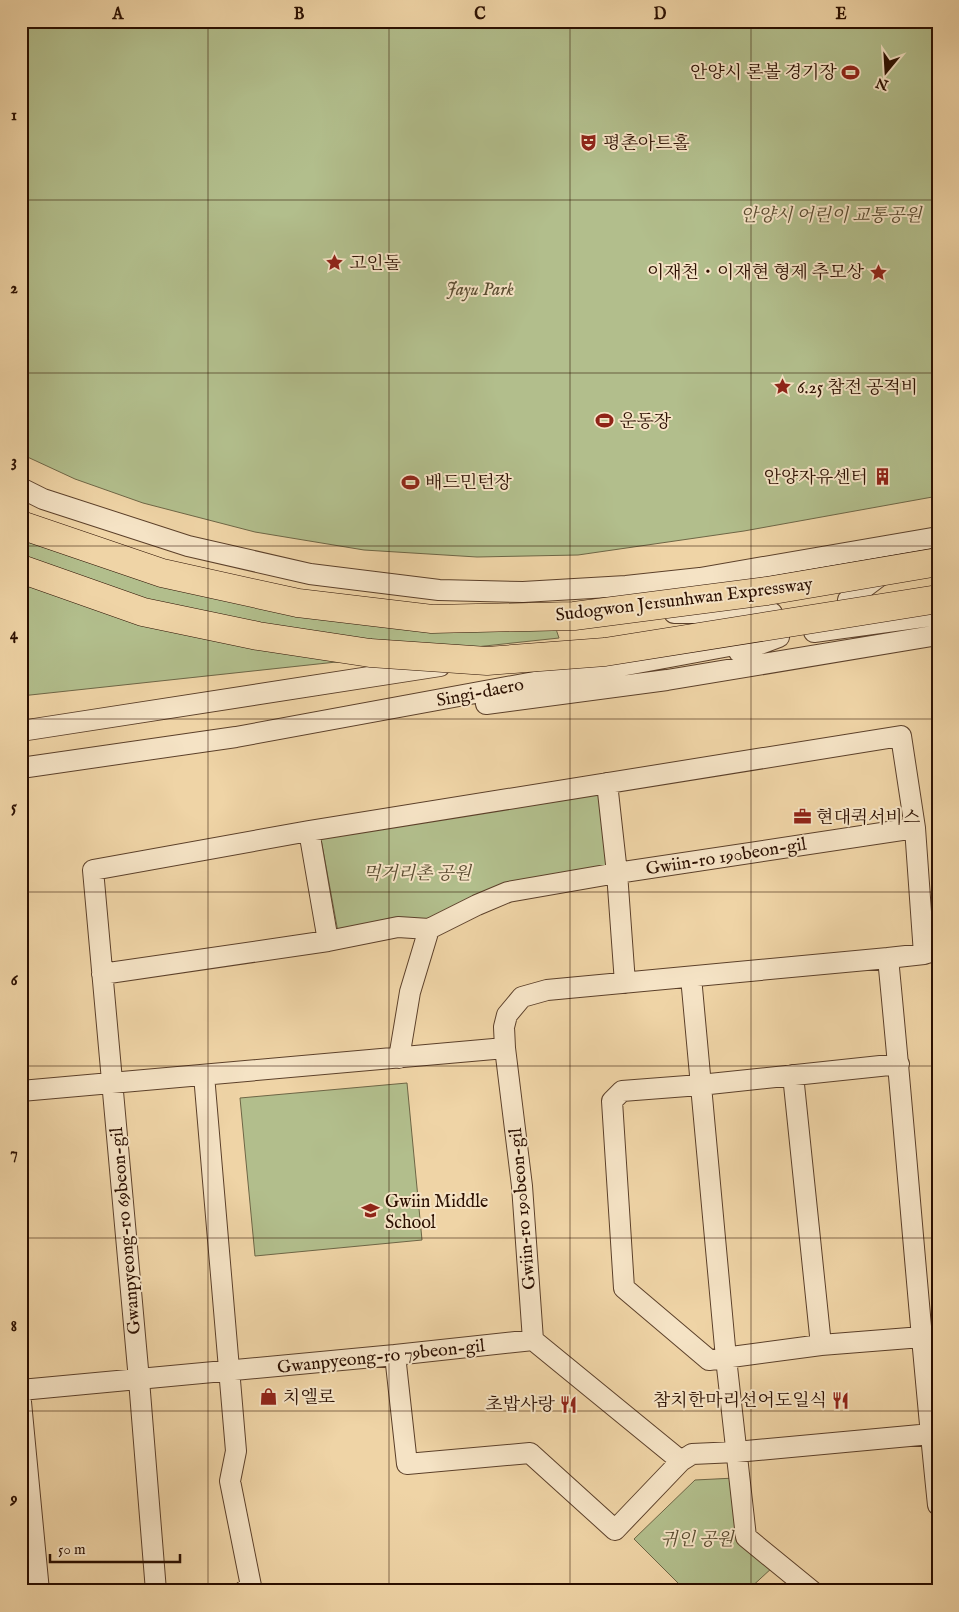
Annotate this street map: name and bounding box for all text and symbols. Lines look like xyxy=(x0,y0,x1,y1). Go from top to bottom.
text: A xyxy=(112,5,125,25)
text: B xyxy=(294,5,305,25)
text: C xyxy=(474,5,486,25)
text: D xyxy=(654,5,667,25)
text: E xyxy=(835,5,847,25)
north arrow xyxy=(862,48,912,98)
place label: 안양시 론볼 경기장 xyxy=(690,62,838,85)
sports icon: 안양시 론볼 경기장 xyxy=(841,62,861,82)
text: N xyxy=(874,73,892,94)
text: 1 xyxy=(11,106,17,126)
theatre icon: 평촌아트홀 xyxy=(579,133,599,153)
place label: 평촌아트홀 xyxy=(603,133,690,156)
park label: 안양시 어린이 교통공원 xyxy=(740,205,923,228)
place icon: 고인돌 xyxy=(325,253,345,273)
place label: 고인돌 xyxy=(349,253,401,276)
place label: 이재천・이재현 형제 추모상 xyxy=(647,262,865,285)
place icon: 이재천・이재현 형제 추모상 xyxy=(868,262,888,282)
text: 2 xyxy=(10,279,18,299)
park label: Jayu Park xyxy=(446,279,514,302)
place icon: 6.25 참전 공적비 xyxy=(773,377,793,397)
place label: 6.25 참전 공적비 xyxy=(797,377,918,400)
sports icon: 운동장 xyxy=(595,411,615,431)
place label: 운동장 xyxy=(619,411,672,434)
text: 3 xyxy=(11,452,17,472)
place label: 안양자유센터 xyxy=(764,467,868,490)
building icon: 안양자유센터 xyxy=(872,467,892,487)
sports icon: 배드민턴장 xyxy=(401,472,421,492)
place label: 배드민턴장 xyxy=(425,472,513,495)
street label: Sudogwon Je1sunhwan Expressway xyxy=(554,573,814,628)
text: 4 xyxy=(10,625,19,645)
street label: Singi-daero xyxy=(435,674,526,713)
text: 5 xyxy=(11,798,17,818)
office icon: 현대퀵서비스 xyxy=(792,807,812,827)
place label: 현대퀵서비스 xyxy=(816,807,921,830)
street label: Gwiin-ro 190beon-gil xyxy=(644,833,808,882)
park label: 먹거리촌 공원 xyxy=(363,863,473,886)
text: 6 xyxy=(11,971,19,991)
street label: Gwanpyeong-ro 69beon-gil xyxy=(106,1126,147,1335)
street label: Gwiin-ro 190beon-gil xyxy=(505,1127,542,1291)
text: 7 xyxy=(10,1144,18,1164)
place label: Gwiin Middle School xyxy=(385,1191,488,1235)
school or university icon: Gwiin Middle School xyxy=(361,1201,381,1221)
text: 8 xyxy=(11,1317,17,1337)
street label: Gwanpyeong-ro 79beon-gil xyxy=(276,1335,486,1380)
shop icon: 치엘로 xyxy=(259,1387,279,1407)
place label: 치엘로 xyxy=(283,1387,335,1410)
place label: 참치한마리선어도일식 xyxy=(653,1390,827,1413)
restaurant icon: 참치한마리선어도일식 xyxy=(831,1390,851,1410)
place label: 초밥사랑 xyxy=(485,1394,556,1417)
restaurant icon: 초밥사랑 xyxy=(559,1394,579,1414)
text: 9 xyxy=(10,1490,18,1510)
park label: 귀인 공원 xyxy=(660,1529,735,1552)
scale bar xyxy=(50,1532,180,1564)
text: 50 m xyxy=(58,1540,86,1559)

